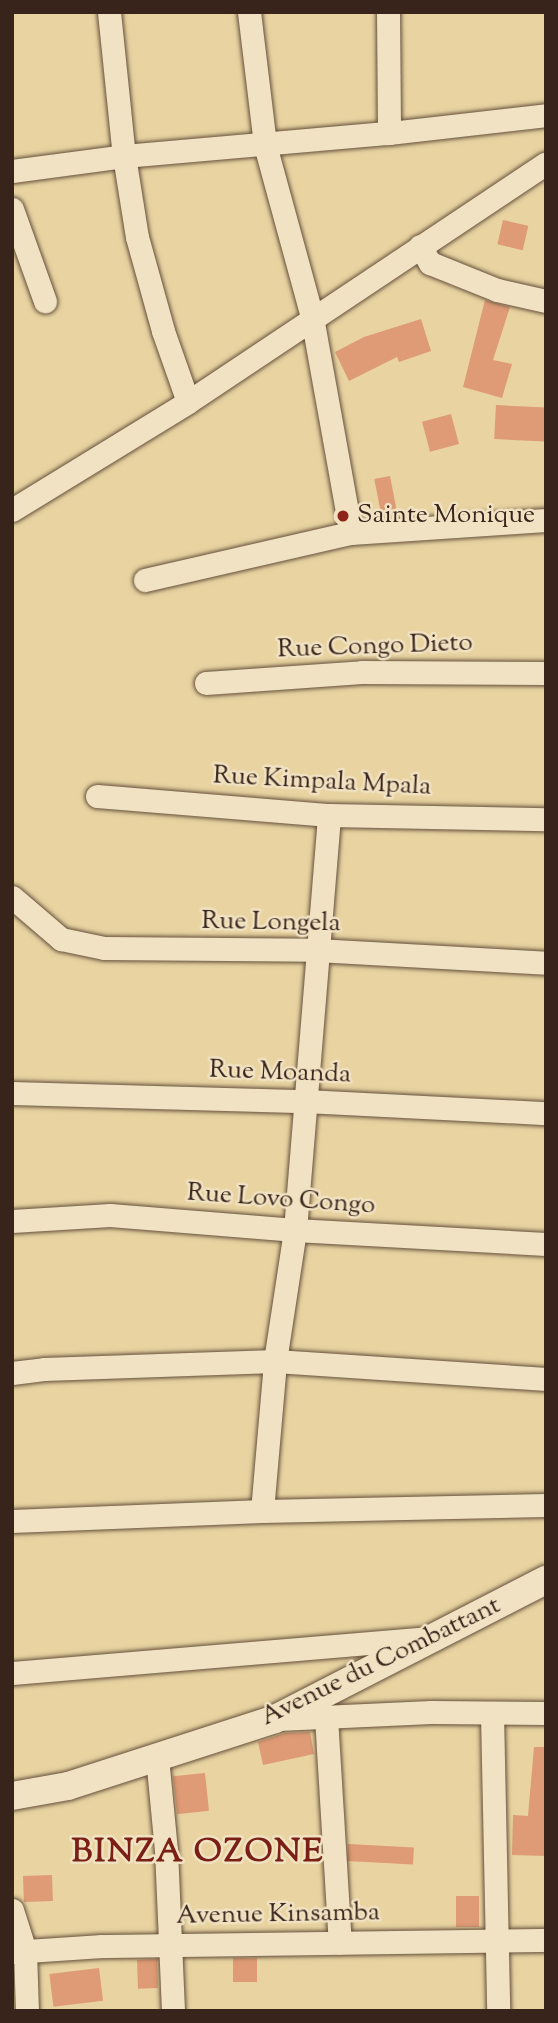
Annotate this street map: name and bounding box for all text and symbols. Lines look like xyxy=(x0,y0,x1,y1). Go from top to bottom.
place label: Sainte Monique xyxy=(357,500,535,532)
marker: Sainte Monique xyxy=(335,508,351,524)
street label: Rue Congo Dieto xyxy=(277,628,473,666)
street label: Rue Kimpala Mpala xyxy=(212,761,432,803)
street label: Rue Longela xyxy=(201,906,341,940)
street label: Rue Moanda xyxy=(208,1055,352,1091)
street label: Rue Lovo Congo xyxy=(186,1178,376,1222)
street label: Avenue du Combattant xyxy=(256,1590,506,1734)
district label: BINZA OZONE xyxy=(73,1834,323,1874)
street label: Avenue Kinsamba xyxy=(176,1898,380,1932)

